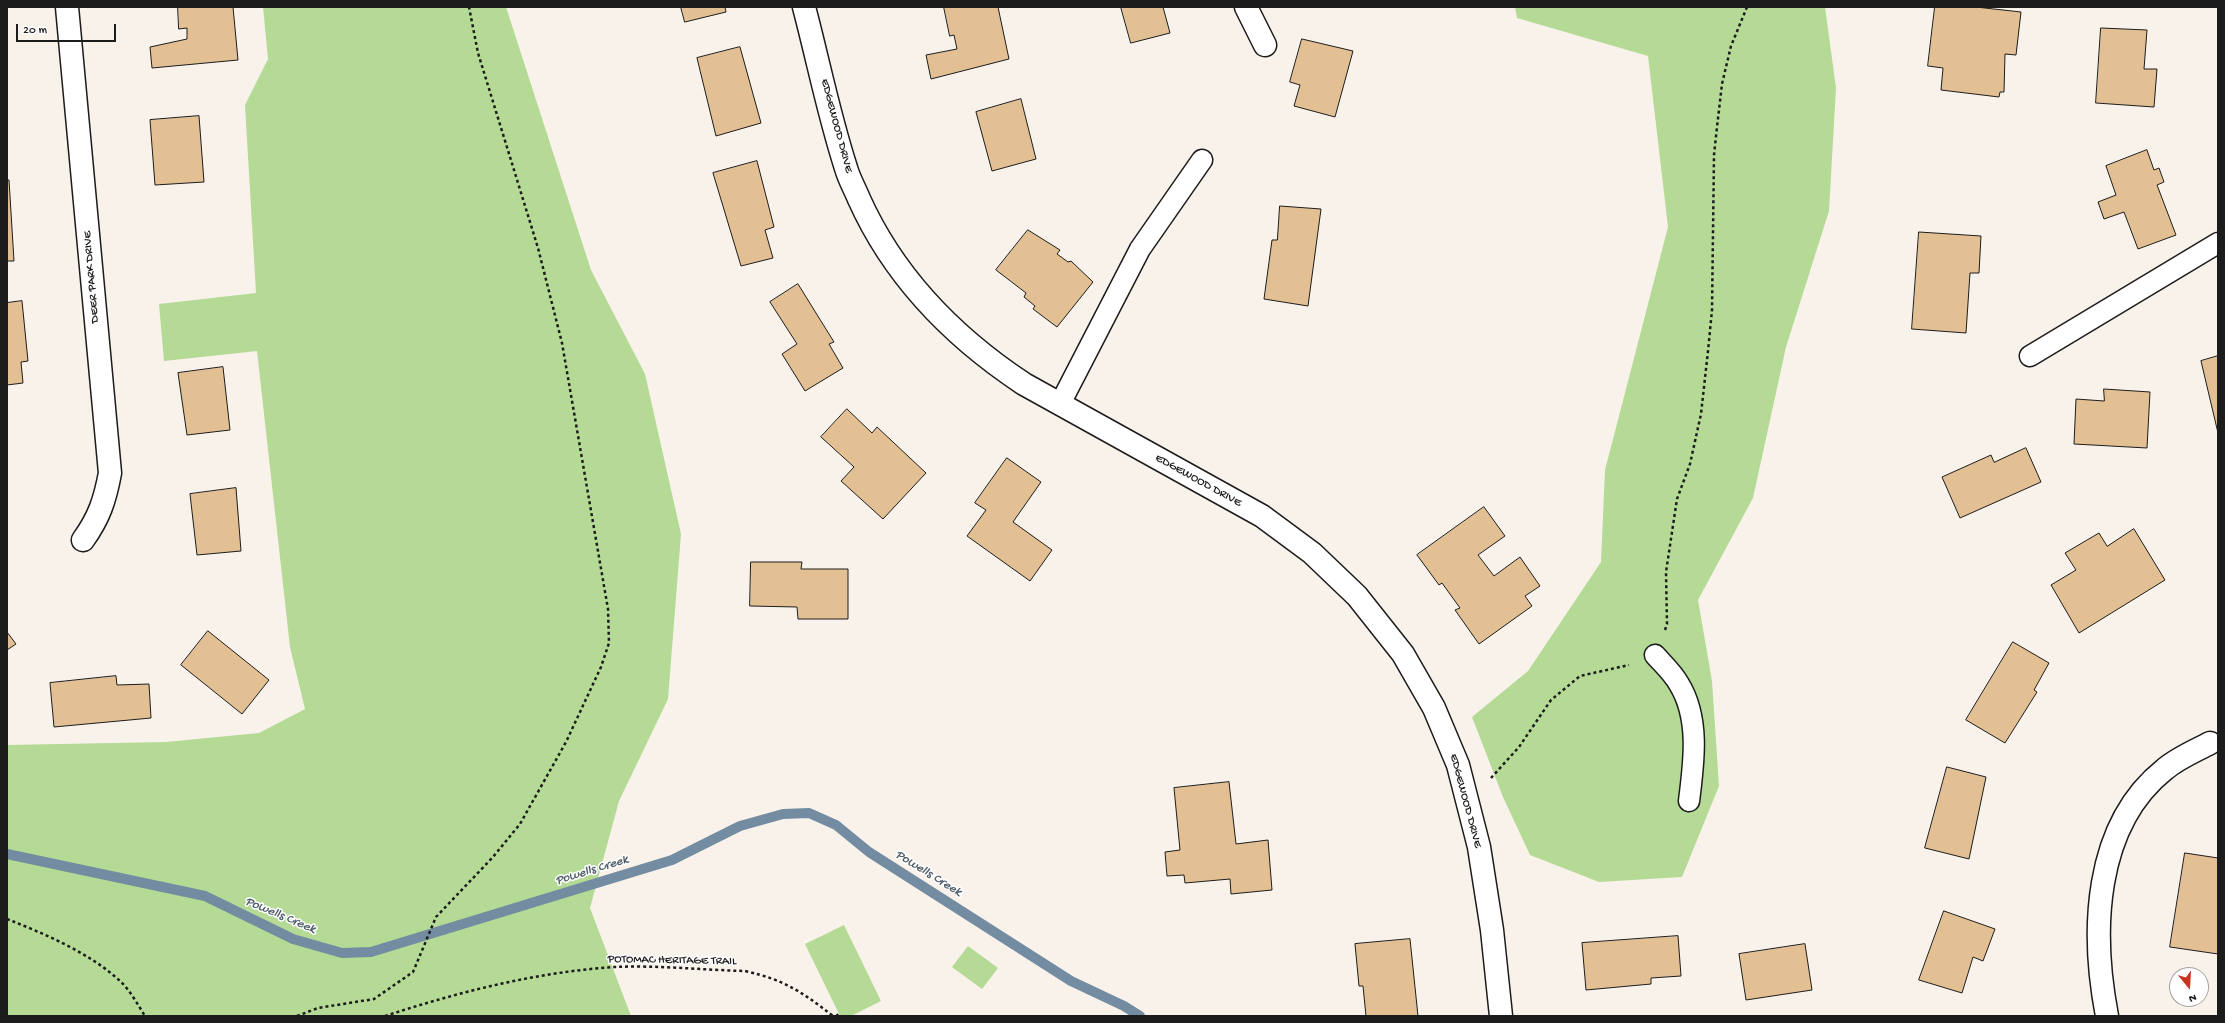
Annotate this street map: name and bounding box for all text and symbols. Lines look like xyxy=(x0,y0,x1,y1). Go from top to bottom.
scale bar xyxy=(18,16,118,42)
text: 20 m xyxy=(23,24,47,38)
street label: EDGEWOOD DRIVE xyxy=(817,77,855,175)
street label: DEER PARK DRIVE xyxy=(81,230,103,324)
street label: EDGEWOOD DRIVE xyxy=(1152,451,1244,511)
street label: EDGEWOOD DRIVE xyxy=(1446,752,1484,850)
water label: Powells Creek xyxy=(892,847,964,901)
water label: Powells Creek xyxy=(554,853,630,889)
water label: Powells Creek xyxy=(242,894,318,938)
street label: POTOMAC HERITAGE TRAIL xyxy=(607,953,737,969)
north arrow xyxy=(2169,967,2209,1007)
text: N xyxy=(2187,991,2198,1004)

